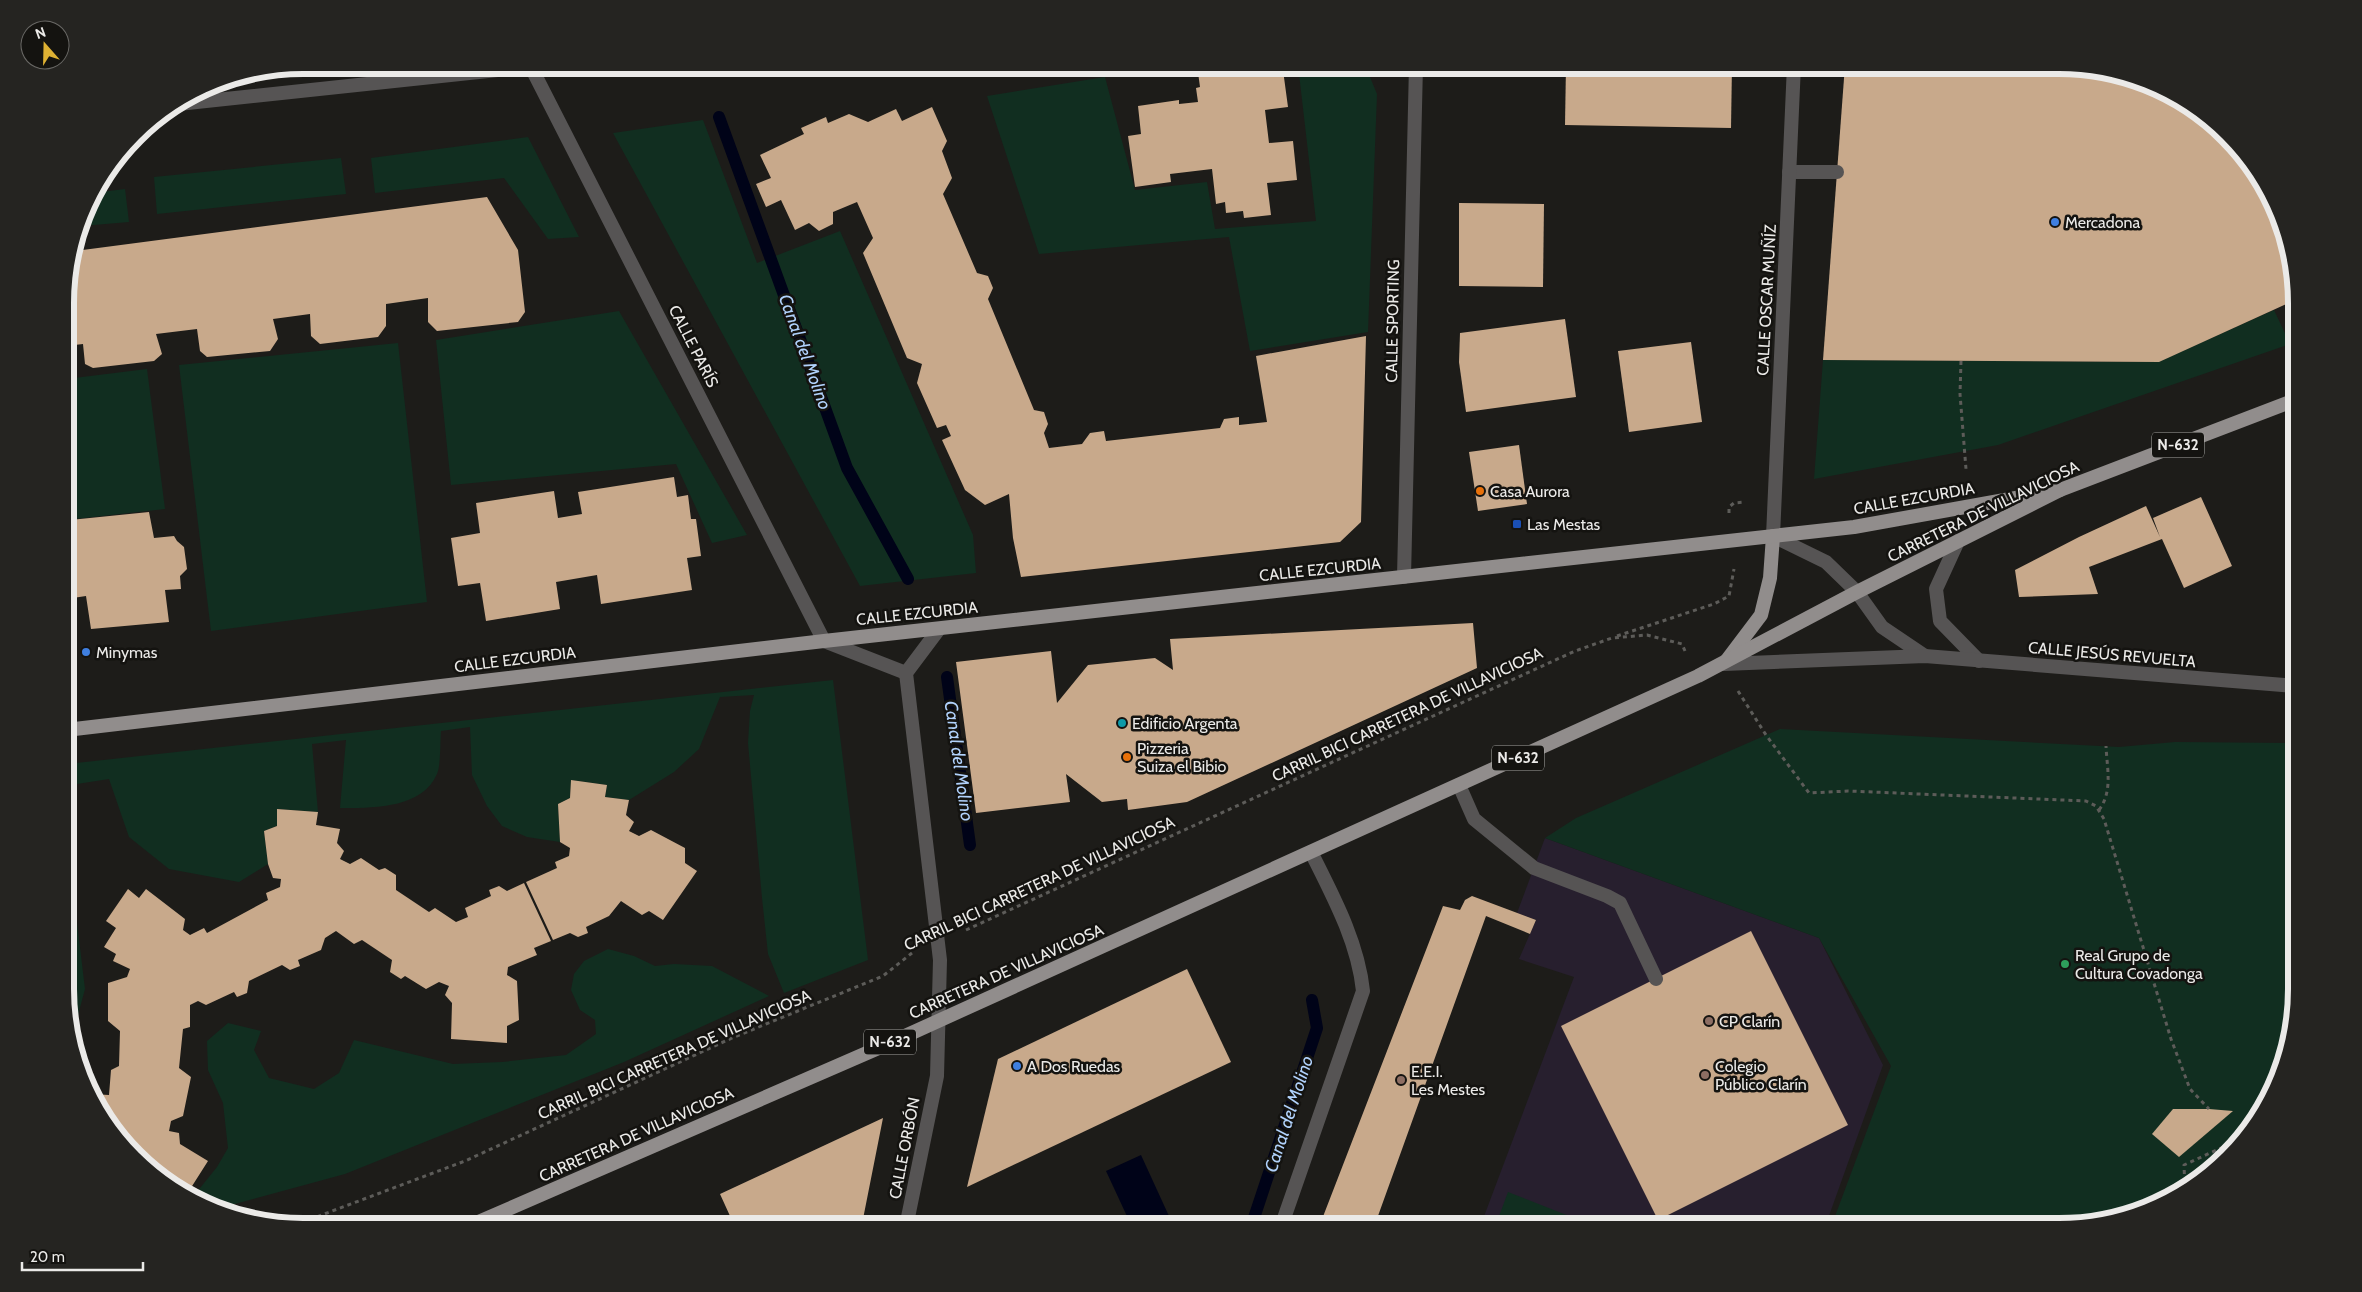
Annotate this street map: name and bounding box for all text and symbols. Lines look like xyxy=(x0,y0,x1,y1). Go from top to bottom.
north arrow xyxy=(20,20,70,70)
text: N xyxy=(33,23,48,43)
place label: Mercadona xyxy=(2065,213,2140,232)
marker: Mercadona xyxy=(2049,216,2061,228)
street label: CALLE OSCAR MUÑÍZ xyxy=(1753,224,1780,376)
street label: CALLE SPORTING xyxy=(1382,259,1403,383)
water label: Canal del Molino xyxy=(774,291,836,413)
street label: CALLE PARÍS xyxy=(665,302,722,390)
road number: N-632 xyxy=(2152,432,2204,458)
street label: CARRETERA DE VILLAVICIOSA xyxy=(1884,457,2082,566)
street label: CALLE EZCURDIA xyxy=(1852,479,1976,518)
place label: Casa Aurora xyxy=(1490,482,1570,501)
marker: Casa Aurora xyxy=(1474,485,1486,497)
place label: Las Mestas xyxy=(1527,515,1601,534)
marker: Las Mestas xyxy=(1511,518,1523,530)
street label: CALLE EZCURDIA xyxy=(1258,554,1382,585)
street label: CALLE EZCURDIA xyxy=(855,598,979,629)
street label: CALLE JESÚS REVUELTA xyxy=(2027,638,2197,671)
place label: Minymas xyxy=(96,643,158,662)
street label: CALLE EZCURDIA xyxy=(453,643,577,676)
street label: CARRIL BICI CARRETERA DE VILLAVICIOSA xyxy=(1269,643,1546,786)
marker: Minymas xyxy=(80,646,92,658)
water label: Canal del Molino xyxy=(940,699,978,823)
place label: Edificio Argenta xyxy=(1132,714,1238,733)
marker: Edificio Argenta xyxy=(1116,717,1128,729)
place label: Pizzeria Suiza el Bibio xyxy=(1137,739,1227,776)
road number: N-632 xyxy=(1492,746,1544,770)
marker: Pizzeria Suiza el Bibio xyxy=(1121,751,1133,763)
street label: CARRIL BICI CARRETERA DE VILLAVICIOSA xyxy=(901,812,1178,955)
street label: CARRETERA DE VILLAVICIOSA xyxy=(906,920,1106,1023)
place label: Real Grupo de Cultura Covadonga xyxy=(2075,946,2203,983)
marker: Real Grupo de Cultura Covadonga xyxy=(2059,958,2071,970)
street label: CARRIL BICI CARRETERA DE VILLAVICIOSA xyxy=(535,985,814,1123)
place label: CP Clarín xyxy=(1719,1012,1780,1031)
marker: CP Clarín xyxy=(1703,1015,1715,1027)
road number: N-632 xyxy=(864,1030,916,1054)
water label: Canal del Molino xyxy=(1260,1053,1318,1175)
place label: A Dos Ruedas xyxy=(1027,1057,1121,1076)
place label: Colegio Público Clarín xyxy=(1715,1057,1807,1094)
marker: A Dos Ruedas xyxy=(1011,1060,1023,1072)
place label: E.E.I. Les Mestes xyxy=(1411,1062,1485,1099)
marker: Colegio Público Clarín xyxy=(1699,1069,1711,1081)
marker: E.E.I. Les Mestes xyxy=(1395,1074,1407,1086)
street label: CARRETERA DE VILLAVICIOSA xyxy=(536,1083,736,1186)
street label: CALLE ORBÓN xyxy=(885,1096,924,1201)
scale bar xyxy=(22,1240,144,1272)
text: 20 m xyxy=(30,1248,65,1266)

